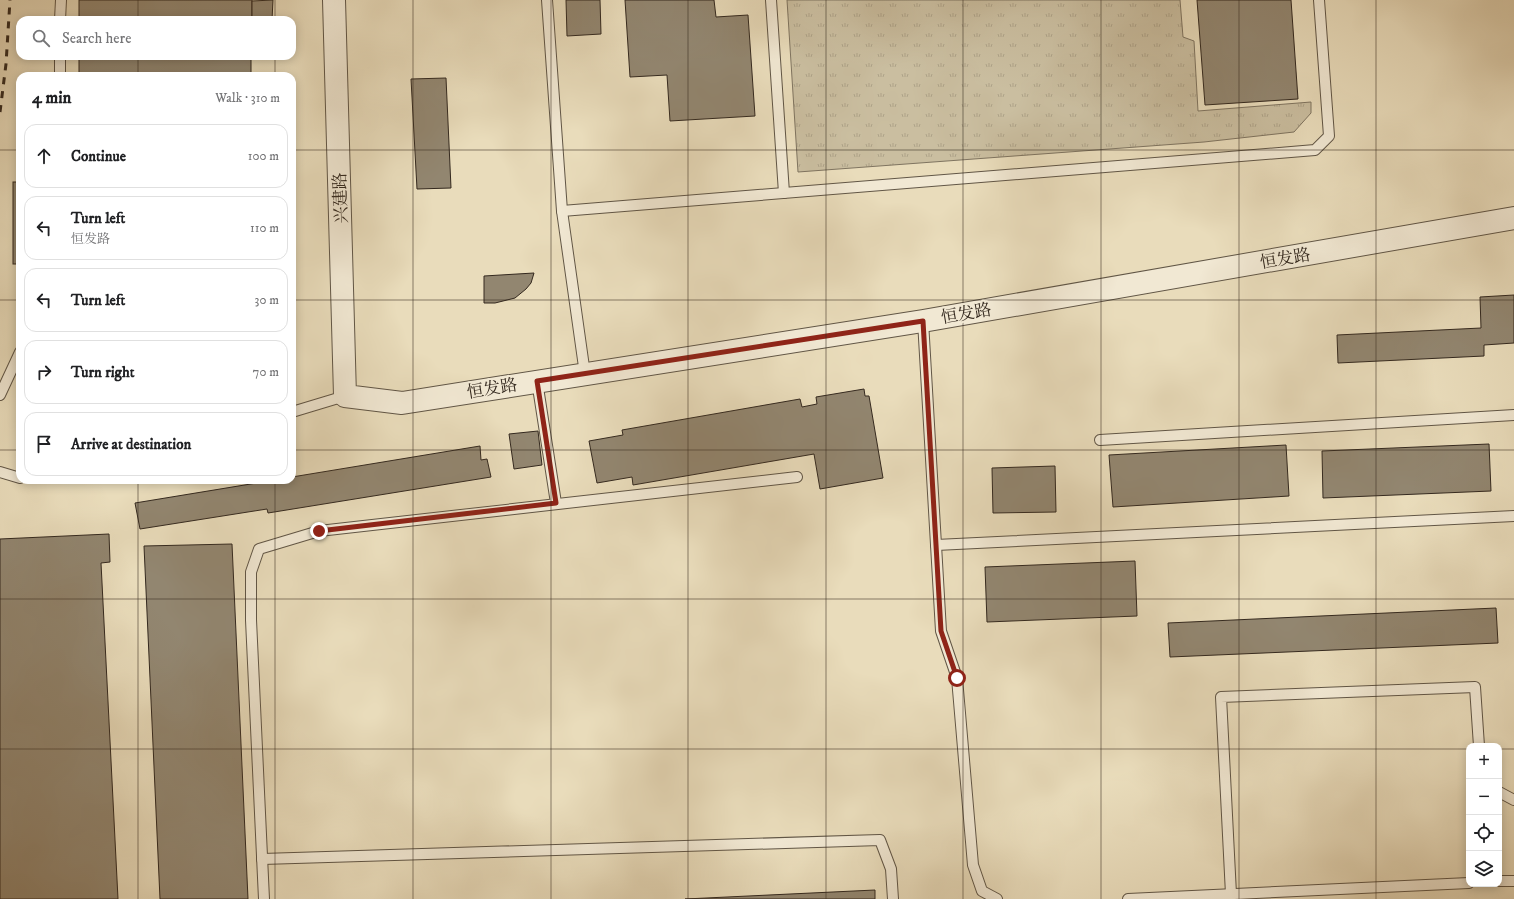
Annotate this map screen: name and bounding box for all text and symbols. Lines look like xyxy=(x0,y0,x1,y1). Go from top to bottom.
search box xyxy=(16,16,296,60)
icon: search xyxy=(30,27,52,49)
text: Search here xyxy=(62,29,131,48)
text: 4 min xyxy=(32,87,71,109)
text: Walk · 310 m xyxy=(215,90,280,106)
icon: ahead xyxy=(33,145,55,167)
text: Continue xyxy=(71,147,126,166)
text: 100 m xyxy=(248,148,279,164)
street label: 兴建路 xyxy=(329,172,353,224)
text: Turn left xyxy=(71,209,125,228)
icon: left xyxy=(33,217,55,239)
text: 110 m xyxy=(250,220,279,236)
text: 恒发路 xyxy=(71,231,110,247)
street label: 恒发路 xyxy=(1258,244,1312,274)
icon: left xyxy=(33,289,55,311)
text: Turn left xyxy=(71,291,125,310)
text: 30 m xyxy=(255,292,279,308)
street label: 恒发路 xyxy=(939,299,993,329)
icon: right xyxy=(33,361,55,383)
text: Turn right xyxy=(71,363,134,382)
text: 70 m xyxy=(253,364,279,380)
street label: 恒发路 xyxy=(465,374,519,404)
icon: arrive xyxy=(33,433,55,455)
text: Arrive at destination xyxy=(71,435,191,454)
route end xyxy=(310,522,328,540)
route start xyxy=(948,669,966,687)
map controls xyxy=(1466,743,1502,887)
button: + xyxy=(1466,743,1502,779)
button: − xyxy=(1466,779,1502,815)
button: locate xyxy=(1466,815,1502,851)
button: layers xyxy=(1466,851,1502,887)

